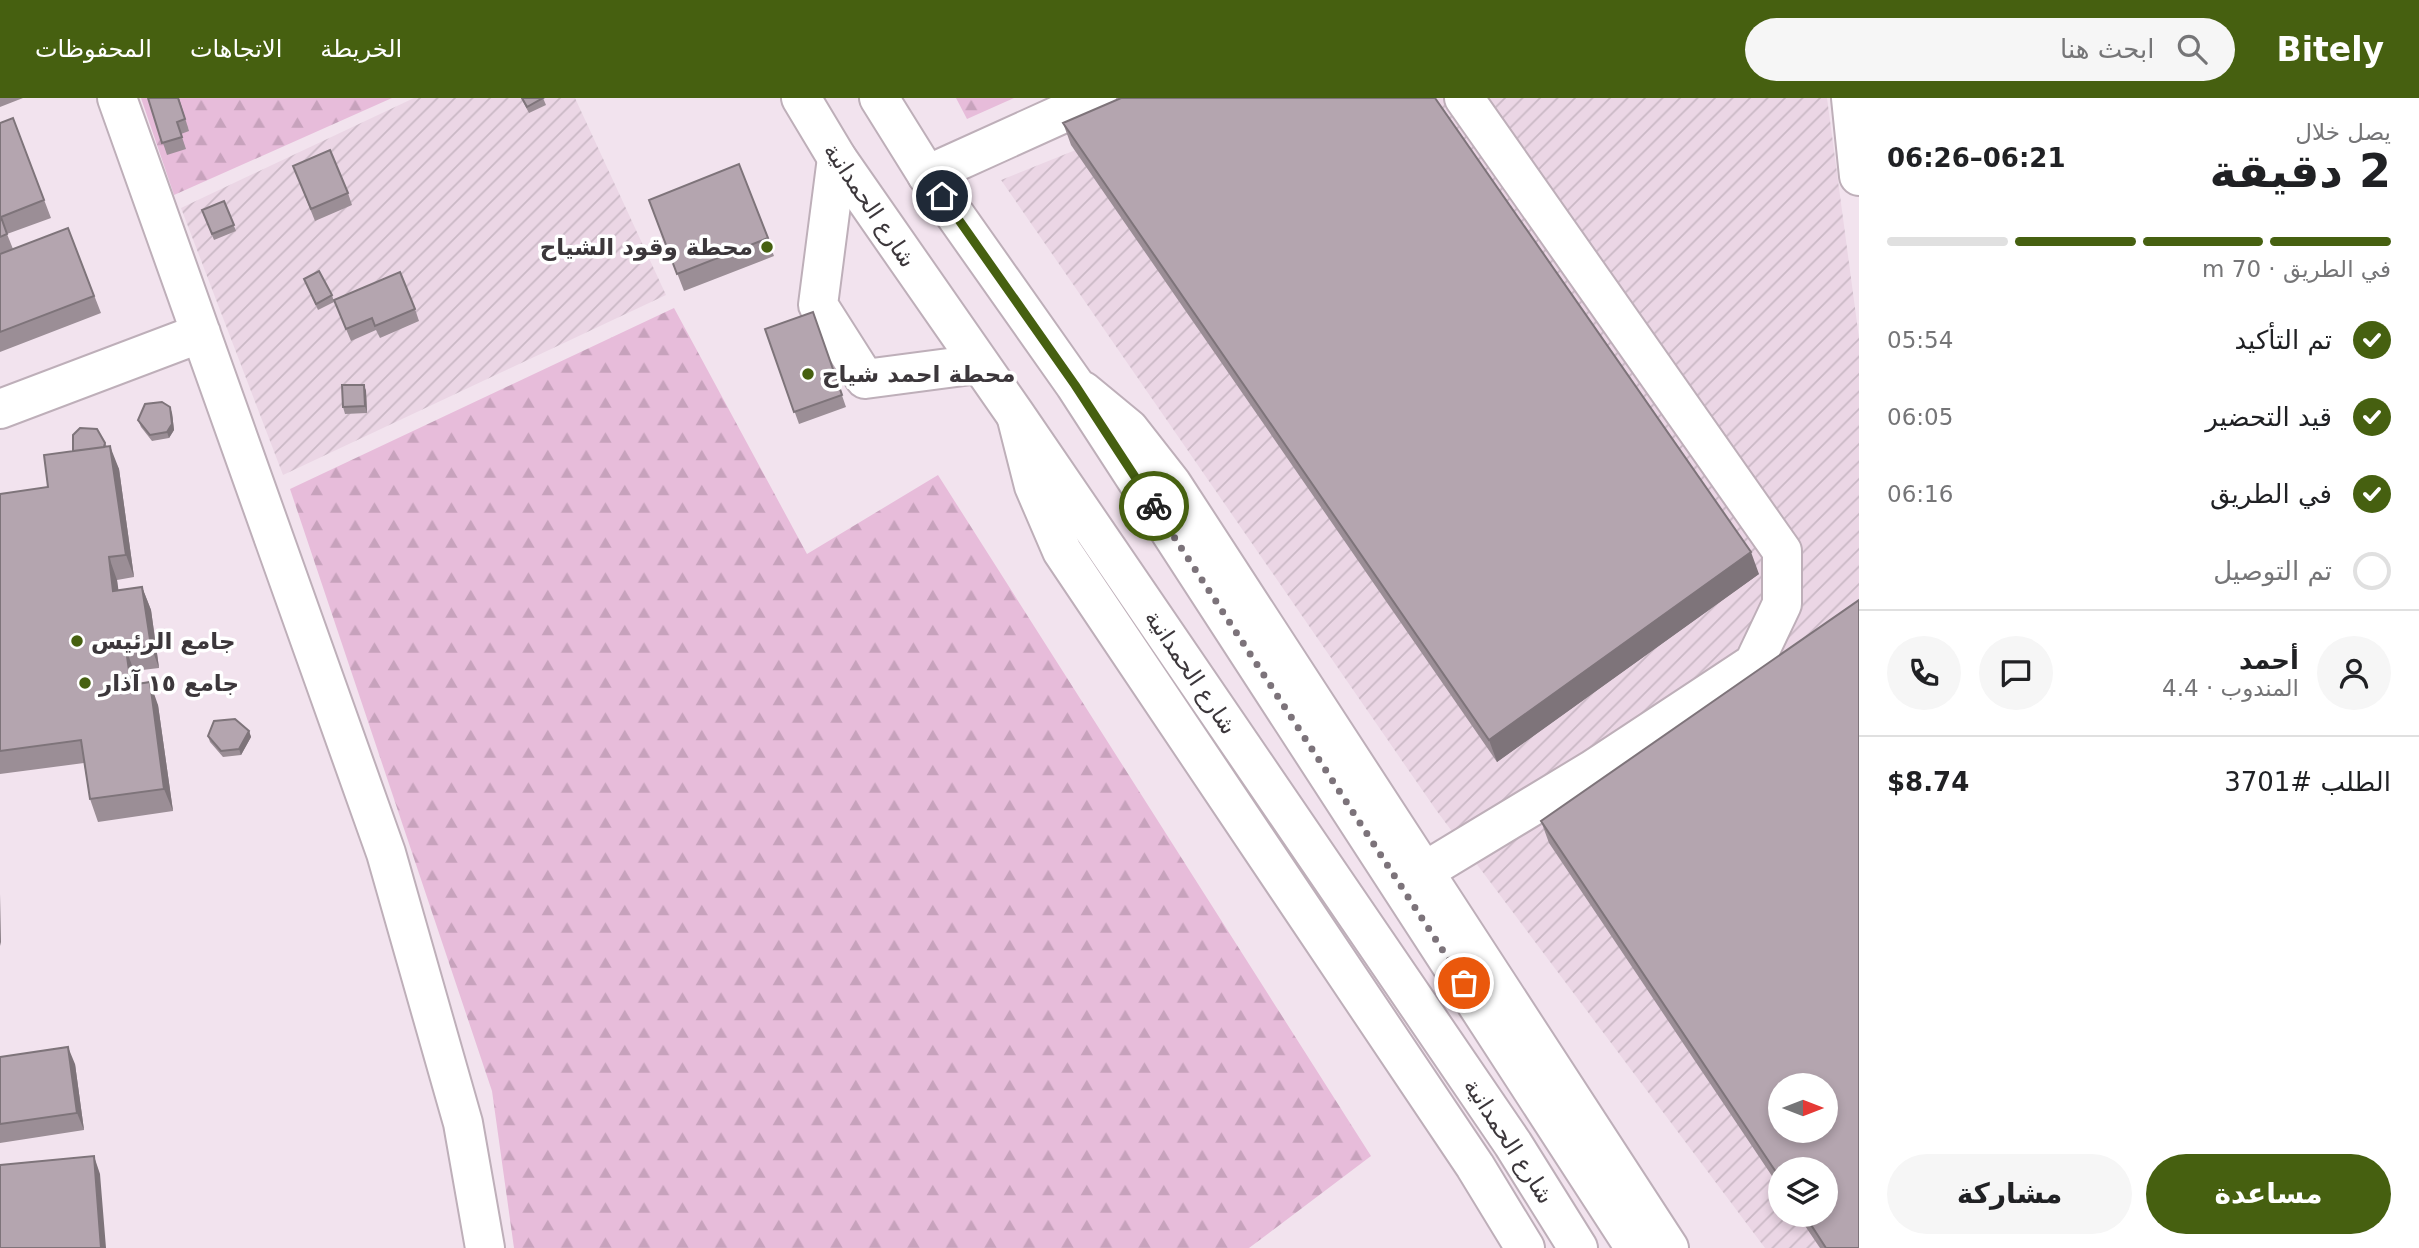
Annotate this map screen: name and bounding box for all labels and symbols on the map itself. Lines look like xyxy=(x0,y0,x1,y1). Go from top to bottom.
street label: شارع الحمدانية xyxy=(818,138,921,273)
pin xyxy=(912,166,972,226)
place label: محطة وقود الشياح xyxy=(540,234,753,261)
marker: محطة وقود الشياح xyxy=(759,239,775,255)
place label: محطة احمد شياح xyxy=(822,361,1016,388)
marker: محطة احمد شياح xyxy=(800,366,816,382)
courier xyxy=(1119,471,1189,541)
street label: شارع الحمدانية xyxy=(1139,605,1242,740)
place label: جامع الرئيس xyxy=(91,628,236,655)
marker: جامع الرئيس xyxy=(69,633,85,649)
place label: جامع ١٥ آذار xyxy=(98,668,239,697)
marker: جامع ١٥ آذار xyxy=(77,675,93,691)
pin xyxy=(1434,953,1494,1013)
street label: شارع الحمدانية xyxy=(1458,1073,1559,1209)
north arrow xyxy=(1768,1073,1838,1143)

